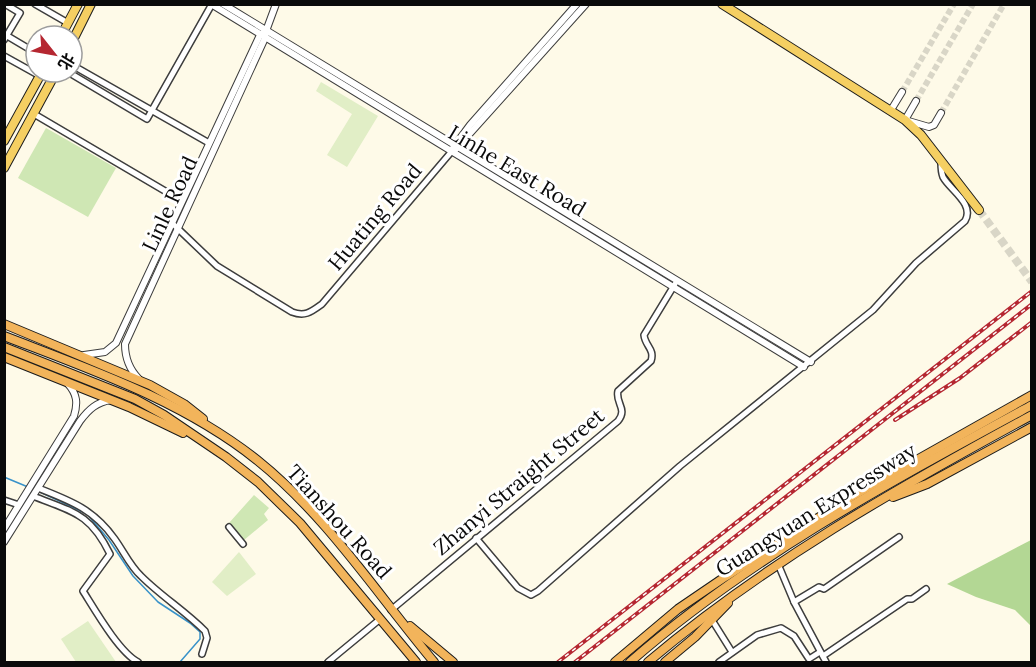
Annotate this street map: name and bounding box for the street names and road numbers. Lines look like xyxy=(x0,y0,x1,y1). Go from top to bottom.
street label: Linhe East Road xyxy=(443,119,591,222)
street label: Linle Road xyxy=(136,152,203,256)
street label: Huating Road xyxy=(322,158,427,276)
street label: Zhanyi Straight Street xyxy=(428,402,610,561)
street label: Guangyuan Expressway xyxy=(710,437,921,582)
street label: Tianshou Road xyxy=(281,459,398,584)

